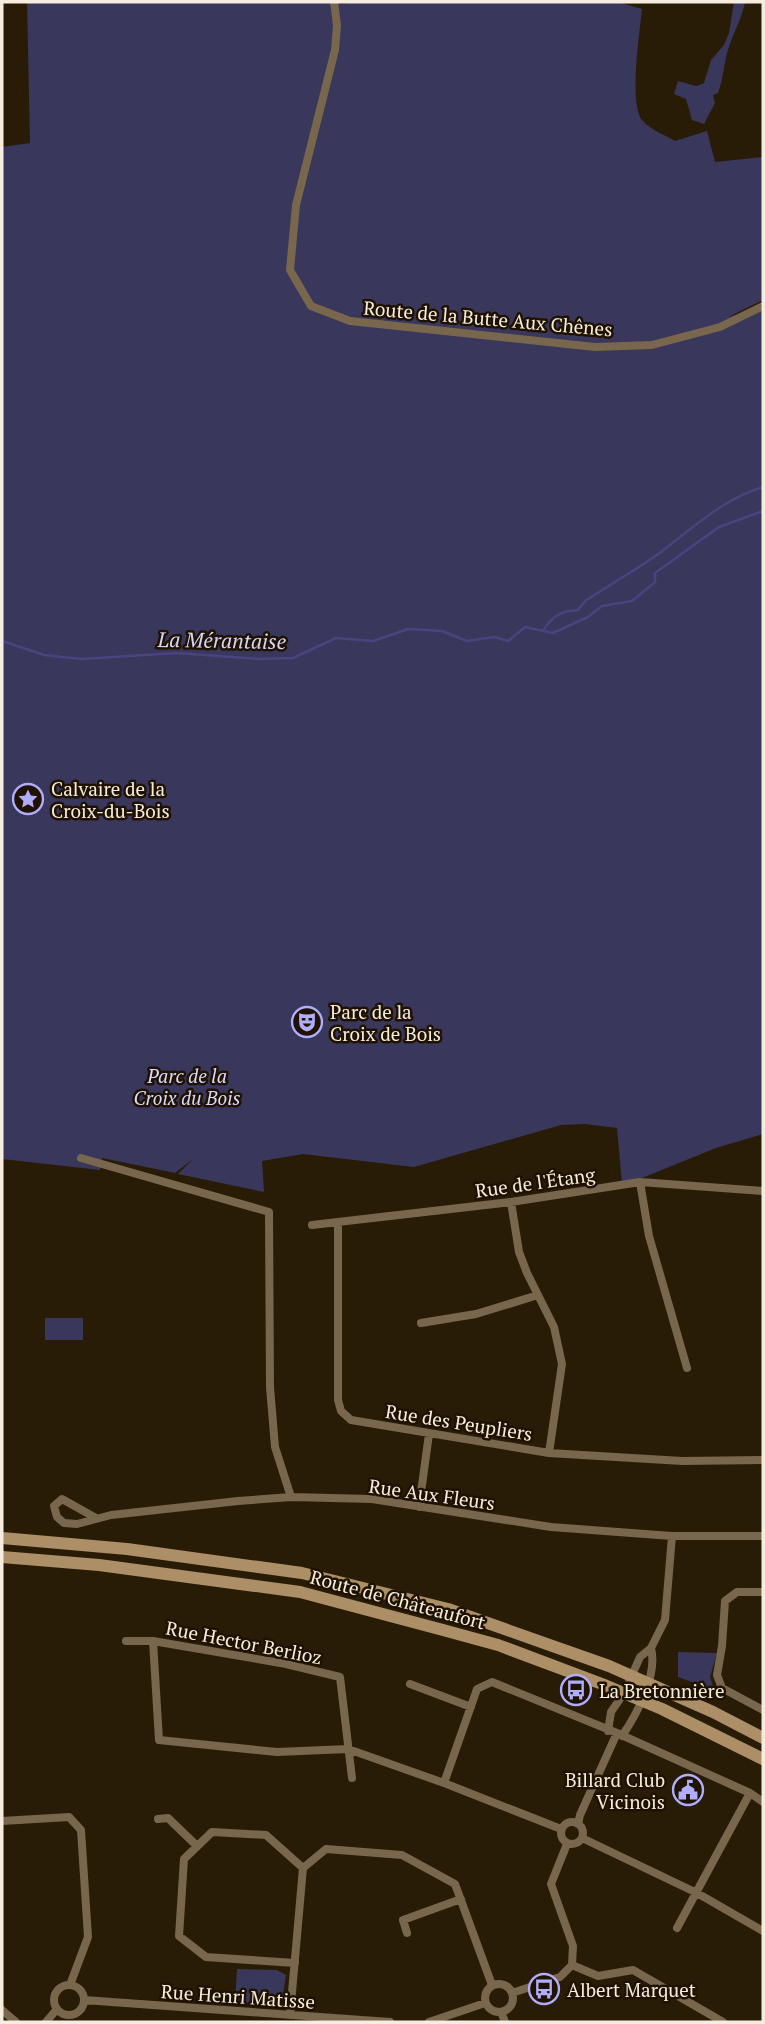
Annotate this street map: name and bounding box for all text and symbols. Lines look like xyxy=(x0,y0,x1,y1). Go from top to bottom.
street label: Route de la Butte Aux Chênes xyxy=(362,295,614,341)
water label: La Mérantaise xyxy=(156,625,287,655)
place label: Calvaire de la Croix-du-Bois xyxy=(51,776,170,823)
place icon: Calvaire de la Croix-du-Bois xyxy=(11,782,45,816)
place label: Parc de la Croix de Bois xyxy=(330,999,441,1046)
theatre icon: Parc de la Croix de Bois xyxy=(290,1005,324,1039)
park label: Parc de la Croix du Bois xyxy=(133,1063,241,1110)
street label: Rue de l'Étang xyxy=(473,1161,598,1203)
street label: Rue des Peupliers xyxy=(384,1398,534,1446)
street label: Rue Aux Fleurs xyxy=(367,1473,497,1515)
street label: Route de Châteaufort xyxy=(308,1564,488,1634)
street label: Rue Hector Berlioz xyxy=(164,1615,324,1669)
bus stop icon: La Bretonnière xyxy=(559,1673,593,1707)
place label: La Bretonnière xyxy=(599,1678,724,1703)
place label: Billard Club Vicinois xyxy=(565,1767,665,1814)
public building icon: Billard Club Vicinois xyxy=(671,1773,705,1807)
bus stop icon: Albert Marquet xyxy=(527,1972,561,2006)
place label: Albert Marquet xyxy=(567,1977,696,2002)
street label: Rue Henri Matisse xyxy=(160,1978,316,2014)

